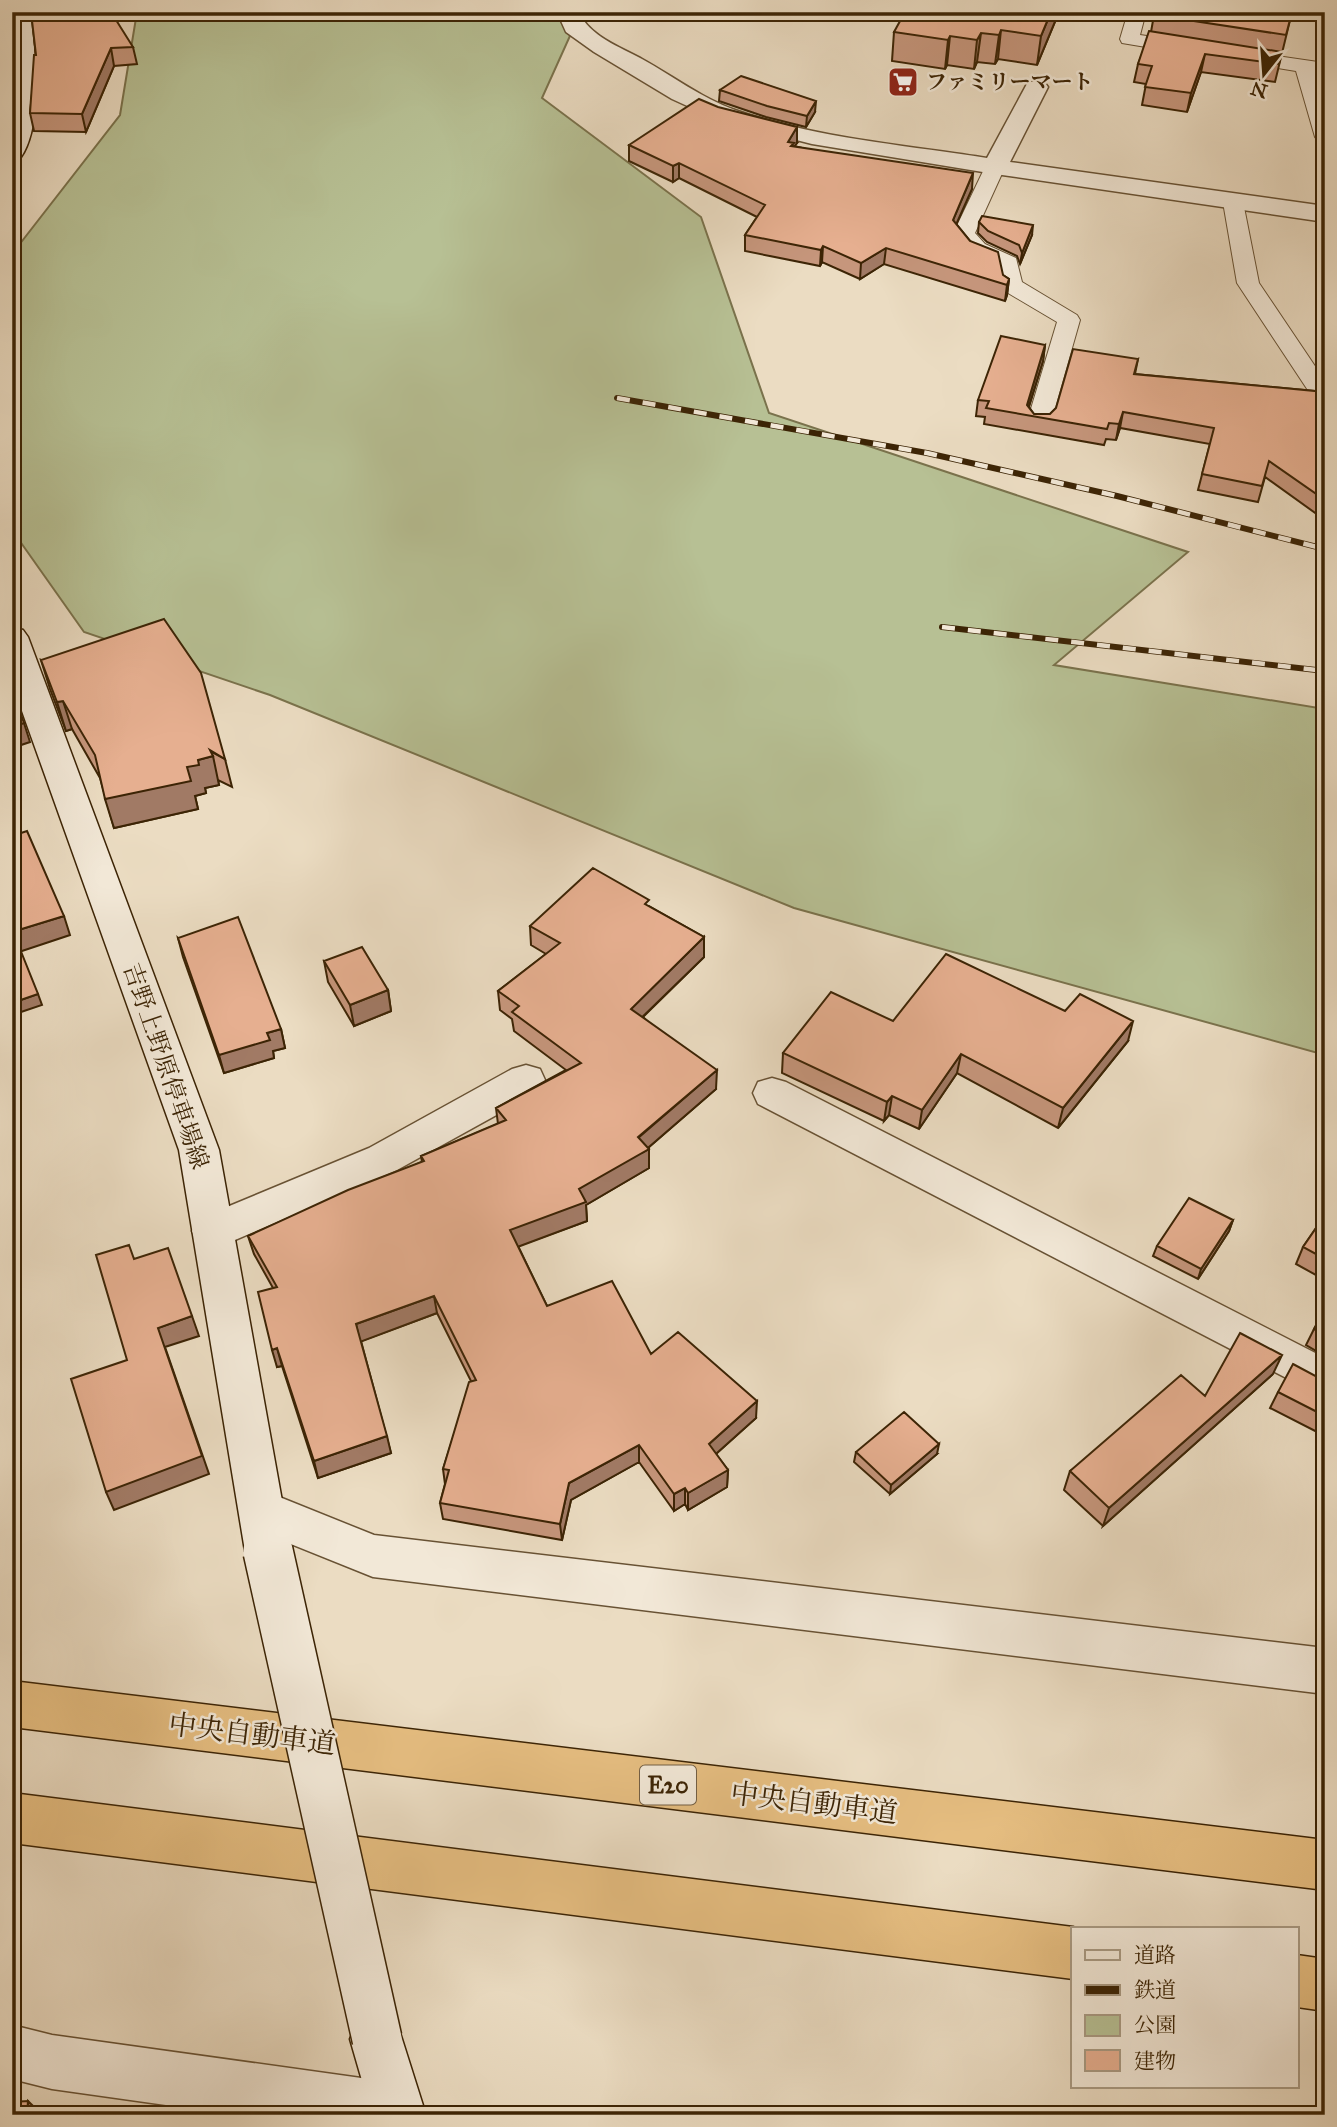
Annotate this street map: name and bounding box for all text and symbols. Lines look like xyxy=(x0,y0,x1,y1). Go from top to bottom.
north arrow xyxy=(1228,38,1298,108)
supermarket icon: ファミリーマート xyxy=(886,65,920,99)
place label: ファミリーマート xyxy=(926,69,1094,95)
text: N xyxy=(1248,76,1270,103)
street label: 吉野上野原停車場線 xyxy=(117,959,215,1173)
street label: 中央自動車道 xyxy=(166,1706,338,1762)
road number: E20 xyxy=(640,1766,696,1804)
street label: 中央自動車道 xyxy=(728,1775,900,1831)
legend xyxy=(1071,1927,1298,2088)
text: 道路 xyxy=(1134,1942,1176,1968)
text: 鉄道 xyxy=(1134,1977,1176,2003)
text: 公園 xyxy=(1134,2012,1176,2038)
text: 建物 xyxy=(1134,2048,1176,2074)

